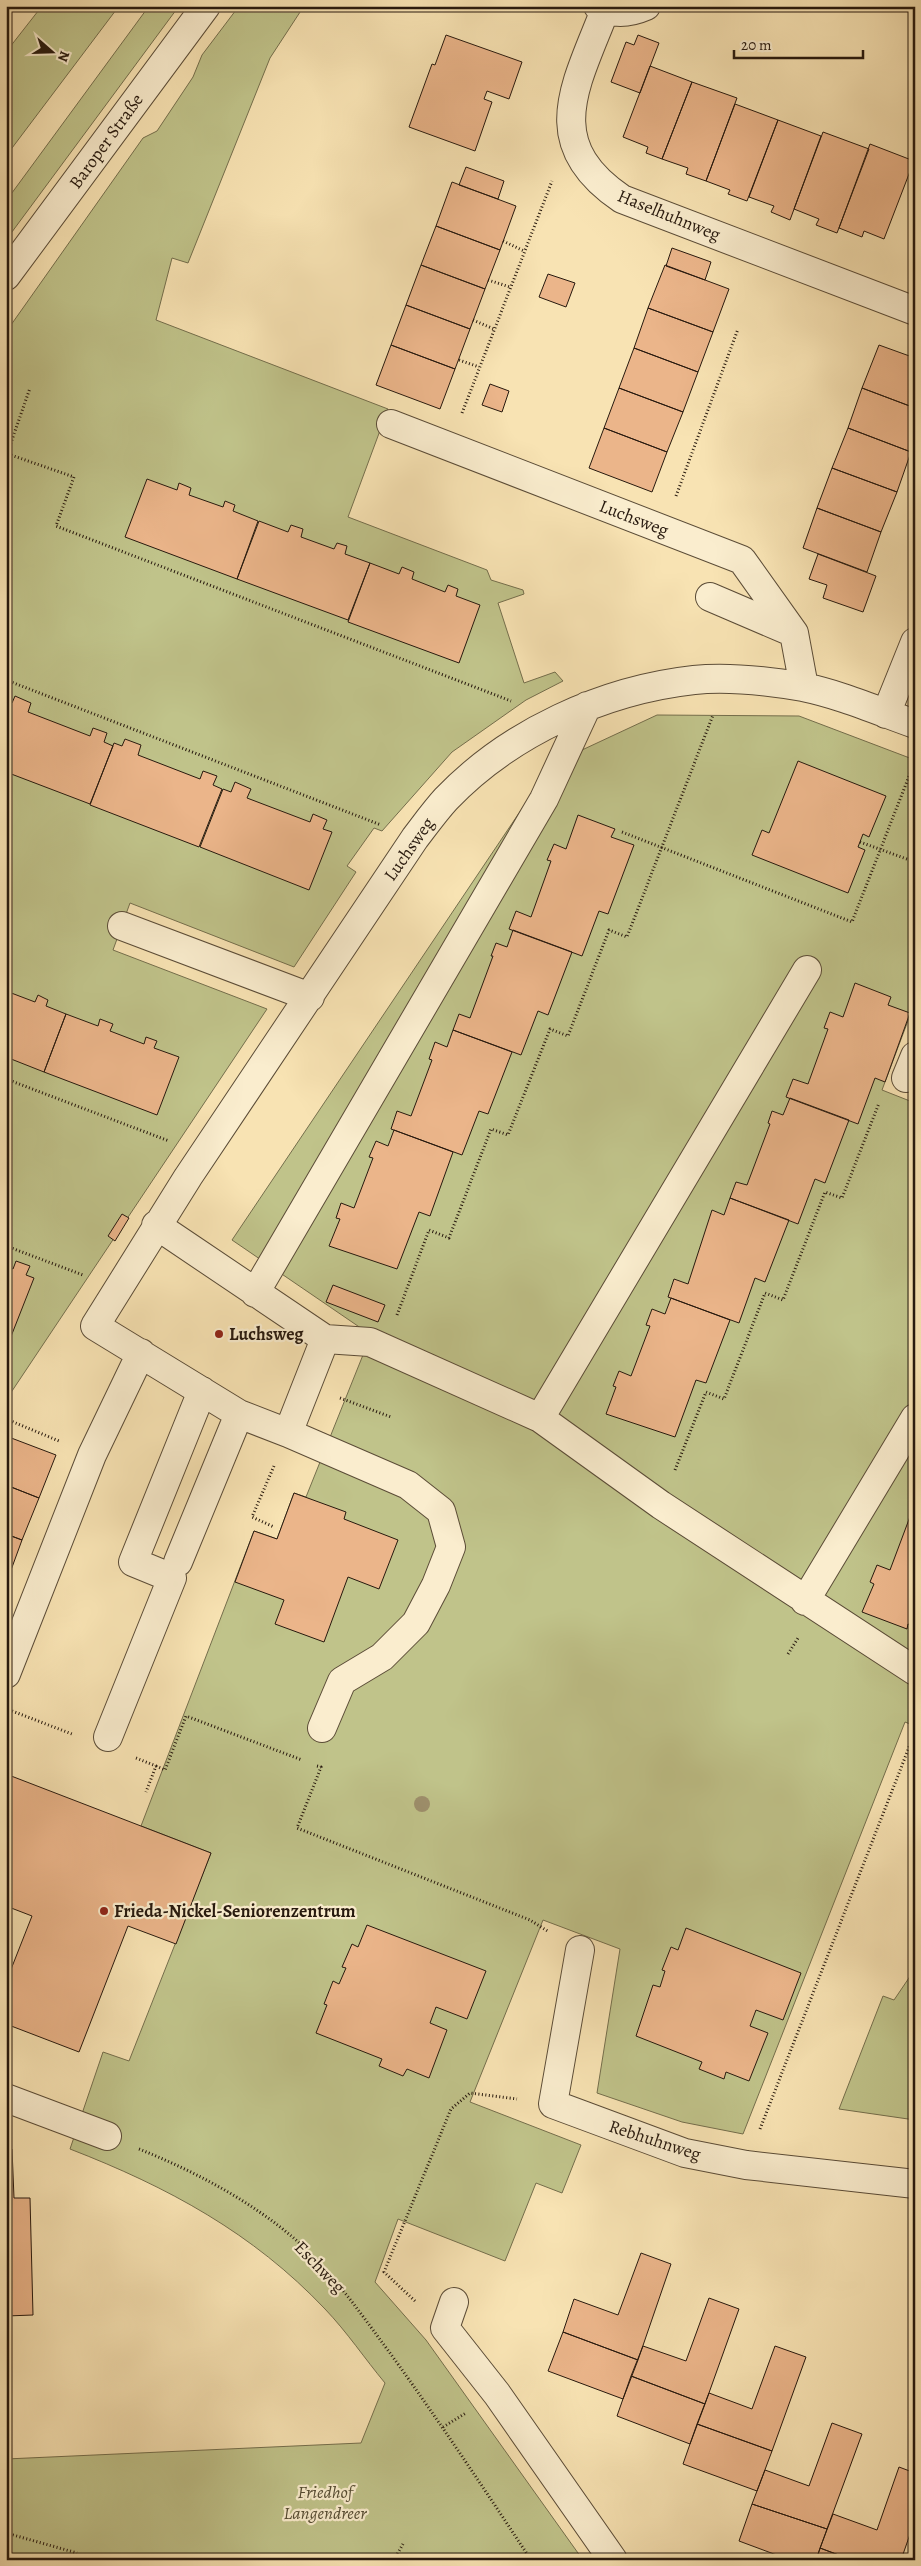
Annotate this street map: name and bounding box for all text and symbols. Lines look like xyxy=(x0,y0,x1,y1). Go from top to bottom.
north arrow xyxy=(28,28,78,78)
scale bar xyxy=(734,28,862,60)
text: 20 m xyxy=(741,35,772,55)
text: N xyxy=(53,48,74,64)
street label: Baroper Straße xyxy=(63,89,149,193)
street label: Haselhuhnweg xyxy=(614,183,724,247)
street label: Luchsweg xyxy=(596,494,672,542)
street label: Luchsweg xyxy=(378,812,440,886)
place label: Luchsweg xyxy=(229,1322,304,1346)
marker: Luchsweg xyxy=(213,1328,225,1340)
place label: Frieda-Nickel-Seniorenzentrum xyxy=(114,1899,356,1923)
marker: Frieda-Nickel-Seniorenzentrum xyxy=(98,1905,110,1917)
street label: Rebhuhnweg xyxy=(606,2114,704,2166)
street label: Eschweg xyxy=(289,2236,351,2298)
park label: Friedhof Langendreer xyxy=(284,2480,367,2525)

